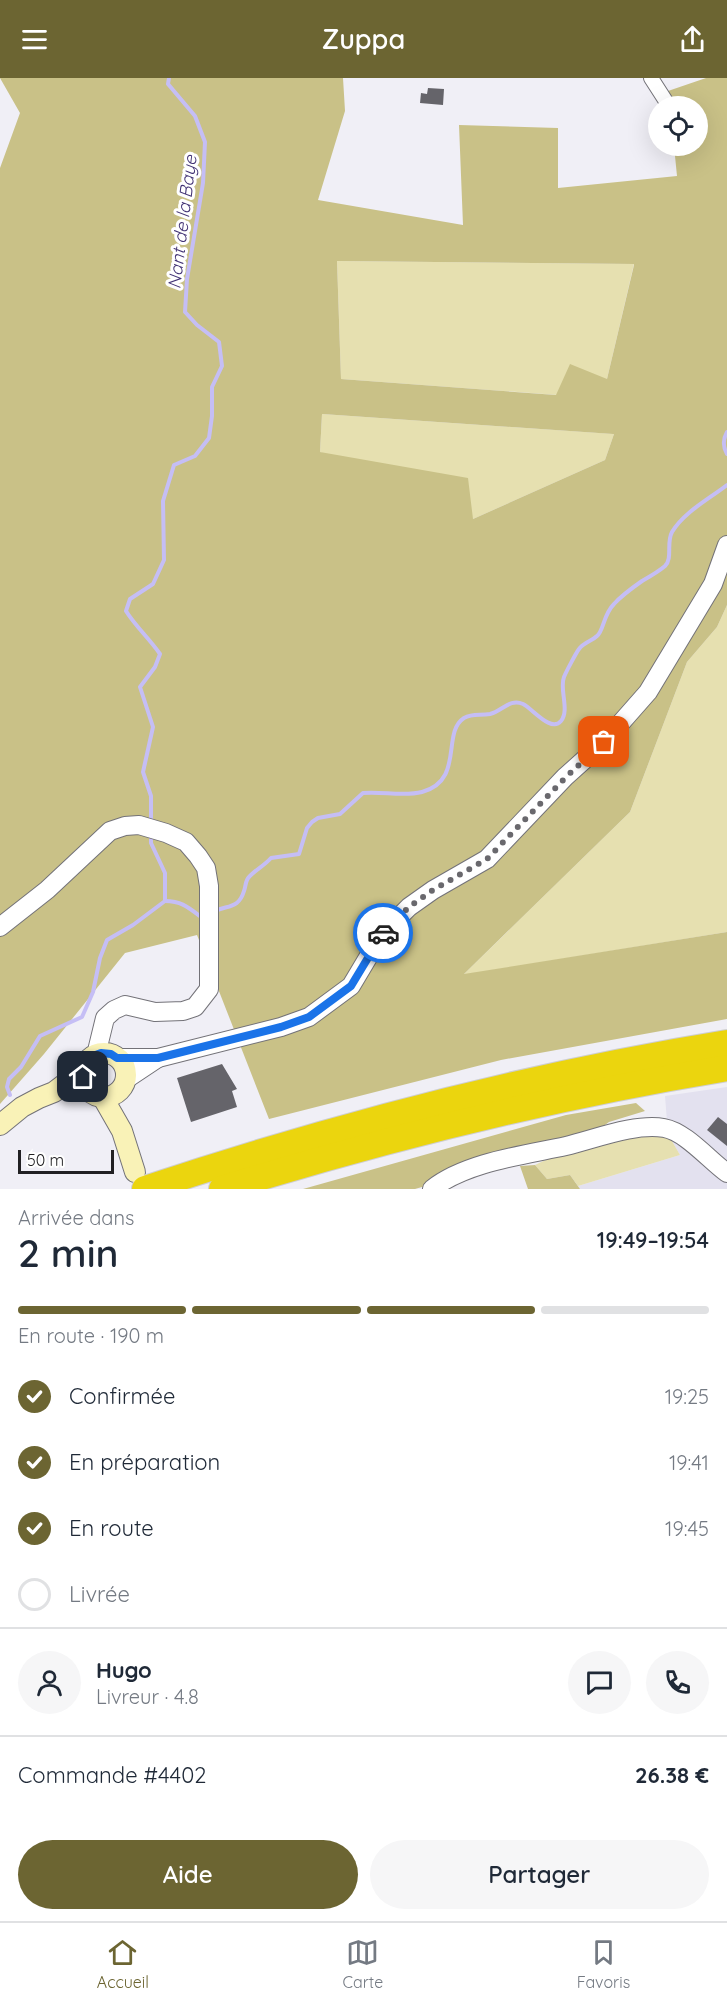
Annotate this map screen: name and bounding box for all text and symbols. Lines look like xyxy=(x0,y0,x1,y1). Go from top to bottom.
text: Zuppa xyxy=(322,22,405,56)
icon: menu xyxy=(18,23,51,56)
icon: share xyxy=(676,23,709,56)
map controls xyxy=(648,96,708,156)
button: locate xyxy=(648,96,708,156)
water label: Nant de la Baye xyxy=(162,153,202,290)
pin xyxy=(578,716,629,767)
icon: bag xyxy=(587,725,620,758)
courier xyxy=(353,903,413,963)
icon: car xyxy=(367,917,400,950)
pin xyxy=(57,1051,108,1102)
icon: home xyxy=(66,1060,99,1093)
scale bar xyxy=(18,1147,114,1174)
text: 50 m xyxy=(27,1150,64,1170)
text: Arrivée dans xyxy=(18,1205,134,1230)
text: 19:49–19:54 xyxy=(597,1226,709,1254)
text: 2 min xyxy=(18,1228,119,1277)
text: En route · 190 m xyxy=(18,1323,164,1348)
icon: check xyxy=(18,1380,51,1413)
text: Confirmée xyxy=(69,1382,175,1410)
text: 19:25 xyxy=(665,1384,709,1409)
icon: check xyxy=(18,1446,51,1479)
text: En préparation xyxy=(69,1448,220,1476)
text: 19:41 xyxy=(669,1450,709,1475)
icon: check xyxy=(18,1512,51,1545)
text: En route xyxy=(69,1514,154,1542)
text: 19:45 xyxy=(665,1516,709,1541)
text: Livrée xyxy=(69,1580,130,1608)
button: person xyxy=(18,1651,81,1714)
button: chat xyxy=(568,1651,631,1714)
button: phone xyxy=(646,1651,709,1714)
text: Hugo xyxy=(96,1656,152,1684)
text: Livreur · 4.8 xyxy=(96,1684,199,1709)
text: Commande #4402 xyxy=(18,1761,206,1789)
text: 26.38 € xyxy=(635,1761,709,1789)
button: Aide xyxy=(18,1840,358,1909)
button: Partager xyxy=(370,1840,709,1909)
tab: Accueil xyxy=(97,1936,149,1992)
tab: Carte xyxy=(343,1936,383,1992)
tab: Favoris xyxy=(577,1936,630,1992)

